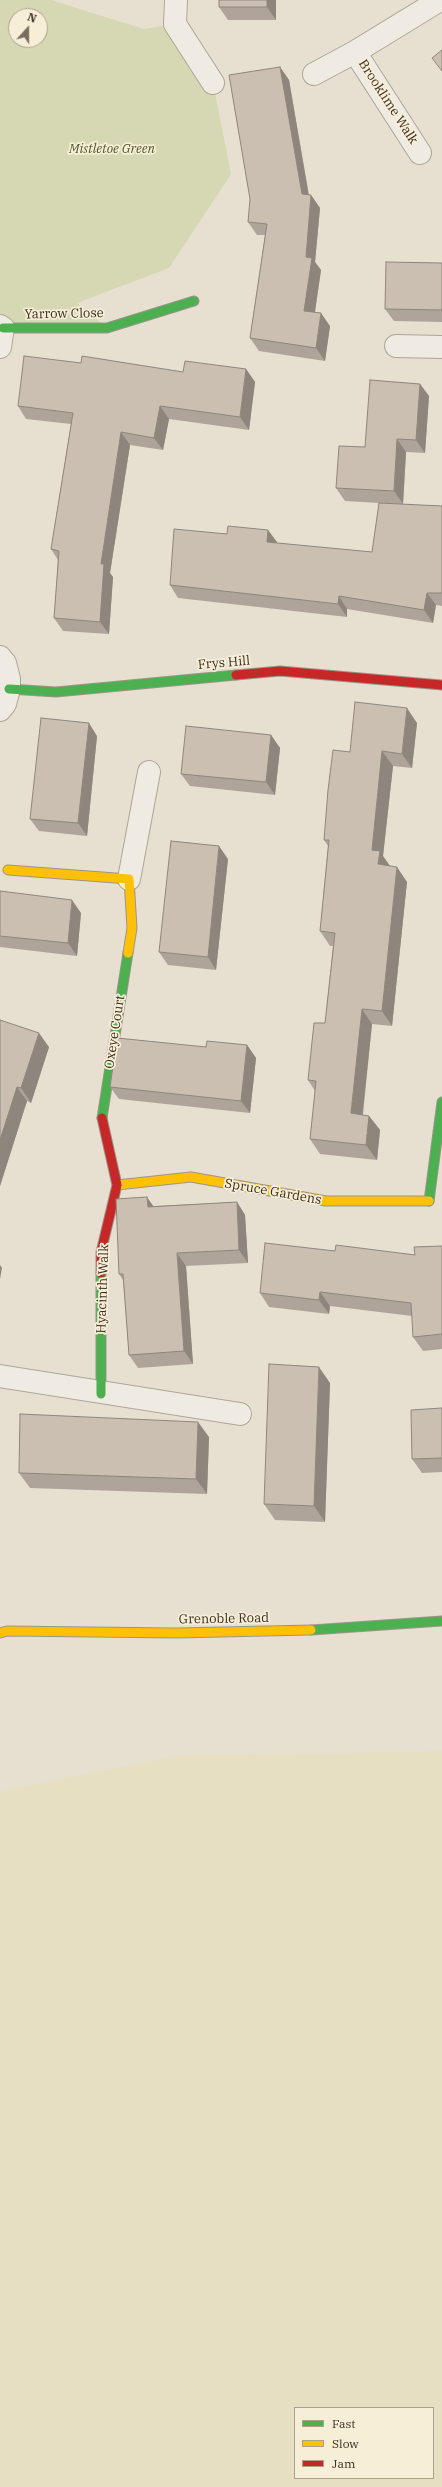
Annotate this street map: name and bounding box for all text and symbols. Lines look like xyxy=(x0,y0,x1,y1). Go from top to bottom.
north arrow xyxy=(8,8,48,48)
text: N xyxy=(25,10,39,26)
street label: Brooklime Walk xyxy=(355,57,421,147)
park label: Mistletoe Green xyxy=(69,141,155,157)
street label: Yarrow Close xyxy=(24,306,104,322)
street label: Frys Hill xyxy=(197,653,251,673)
street label: Oxeye Court xyxy=(101,994,129,1070)
street label: Spruce Gardens xyxy=(223,1176,323,1208)
street label: Hyacinth Walk xyxy=(94,1244,112,1334)
street label: Grenoble Road xyxy=(179,1610,269,1628)
legend xyxy=(294,2407,434,2479)
text: Fast xyxy=(332,2416,356,2431)
text: Slow xyxy=(332,2436,359,2451)
text: Jam xyxy=(332,2456,355,2471)

